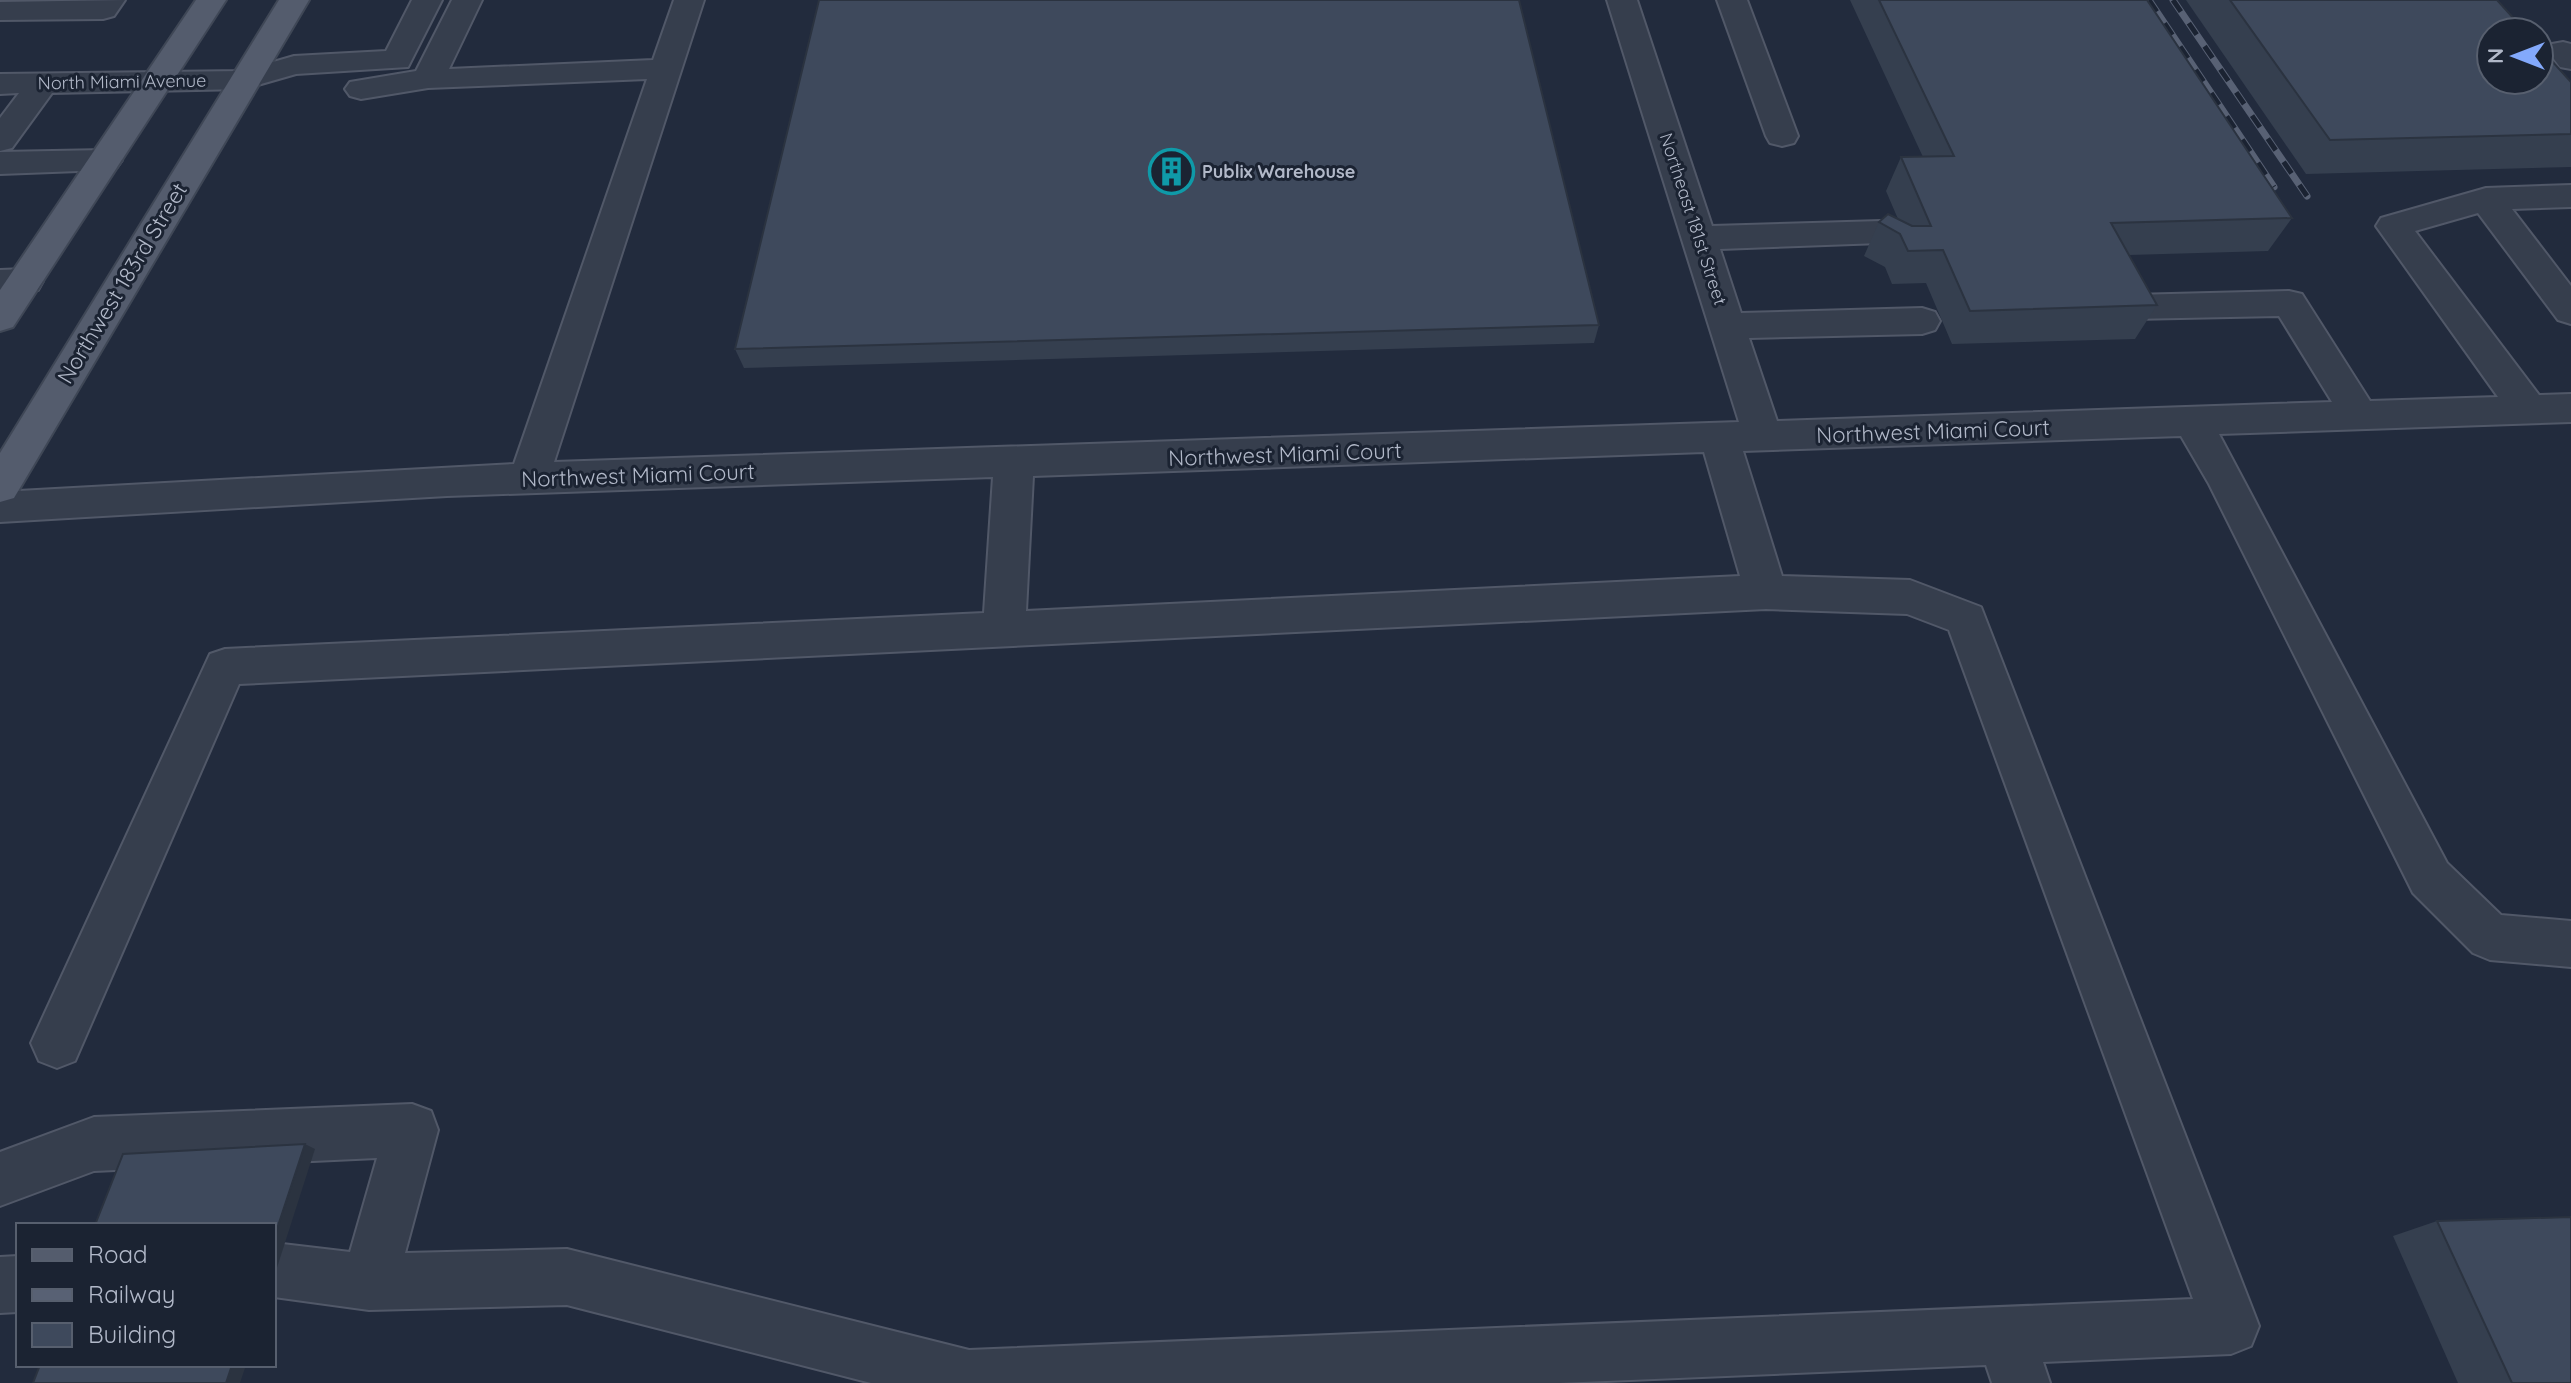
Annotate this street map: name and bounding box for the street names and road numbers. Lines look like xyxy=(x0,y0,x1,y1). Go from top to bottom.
street label: North Miami Avenue xyxy=(38,69,206,94)
street label: Northeast 181st Street xyxy=(1655,130,1732,308)
street label: Northwest 183rd Street xyxy=(51,177,193,389)
street label: Northwest Miami Court xyxy=(1816,413,2050,449)
street label: Northwest Miami Court xyxy=(1168,436,1402,472)
street label: Northwest Miami Court xyxy=(521,457,755,493)

